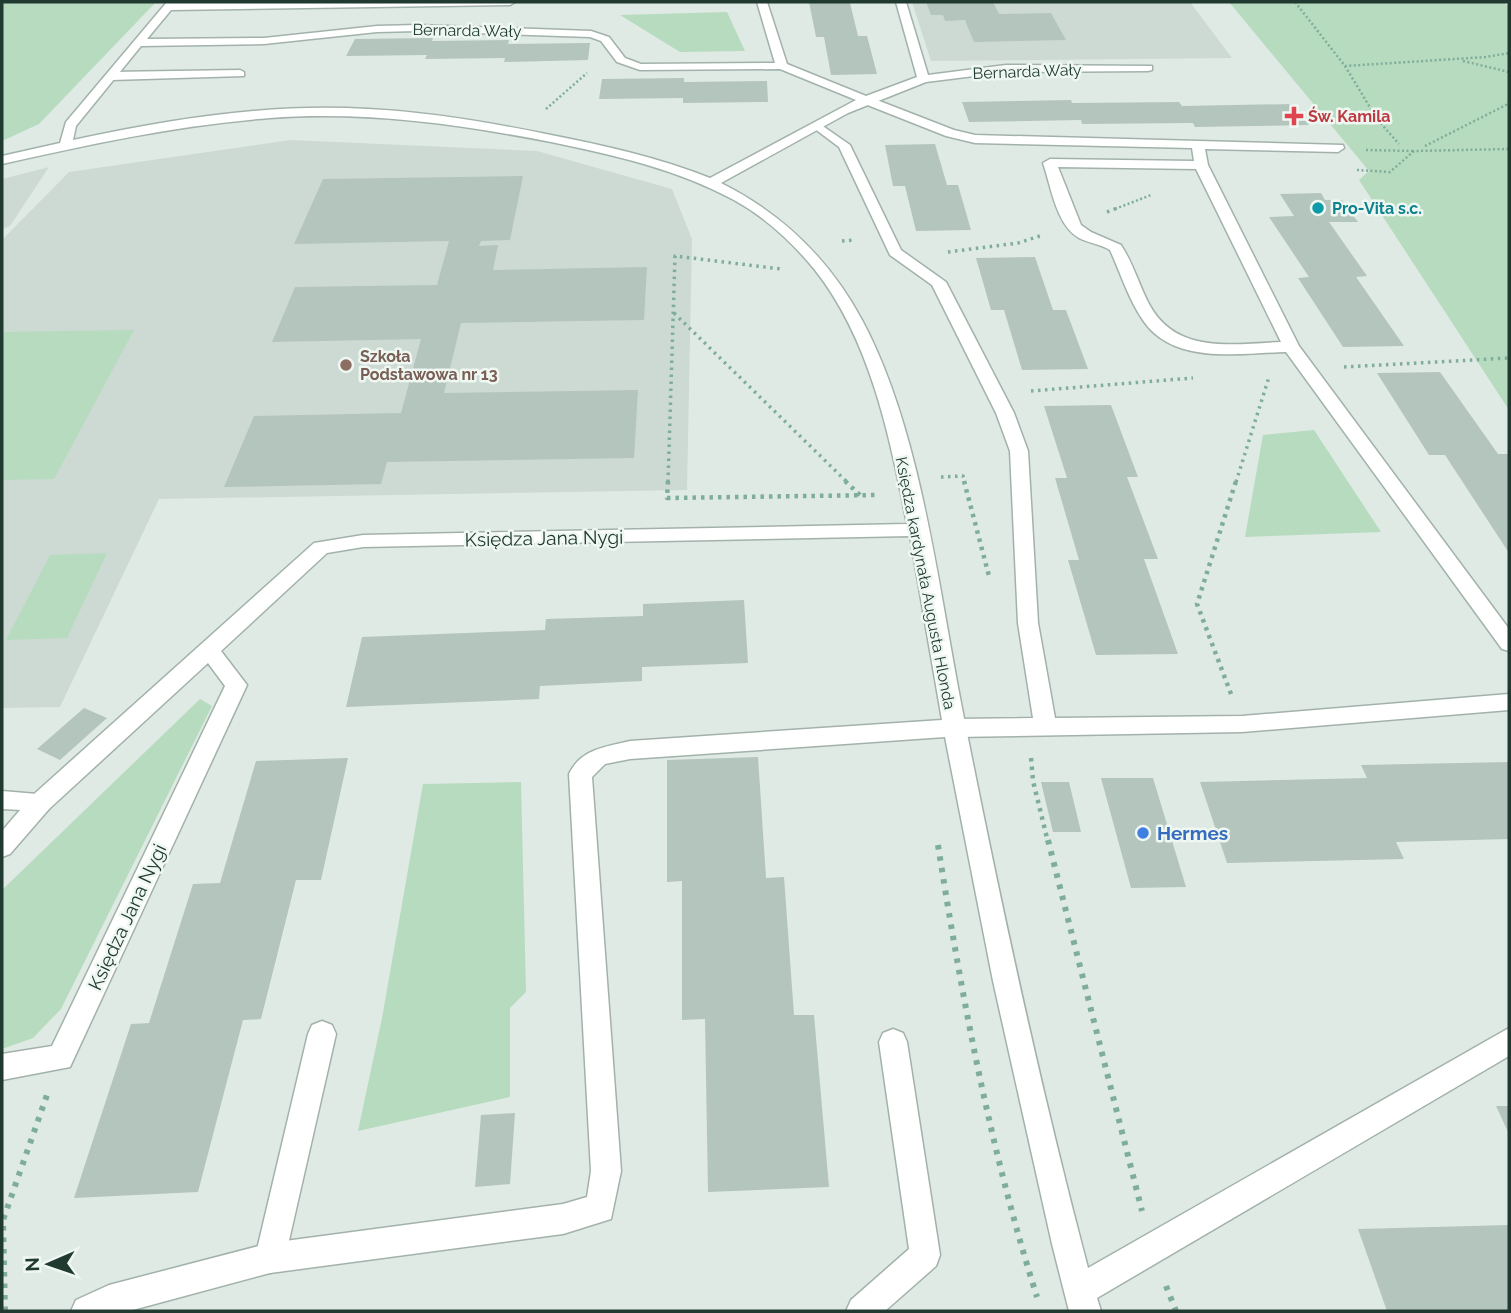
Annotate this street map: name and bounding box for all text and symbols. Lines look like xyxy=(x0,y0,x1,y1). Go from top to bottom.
street label: Bernarda Wały xyxy=(412,20,522,41)
street label: Bernarda Wały xyxy=(972,60,1082,83)
place label: Św. Kamila xyxy=(1308,106,1390,126)
marker: Św. Kamila xyxy=(1286,108,1302,124)
place label: Pro-Vita s.c. xyxy=(1332,199,1422,218)
marker: Pro-Vita s.c. xyxy=(1310,200,1326,216)
place label: Szkoła Podstawowa nr 13 xyxy=(360,347,498,384)
marker: Szkoła Podstawowa nr 13 xyxy=(338,357,354,373)
street label: Księdza kardynała Augusta Hlonda xyxy=(892,455,959,711)
street label: Księdza Jana Nygi xyxy=(464,526,624,550)
place label: Hermes xyxy=(1157,822,1228,844)
marker: Hermes xyxy=(1135,825,1151,841)
street label: Księdza Jana Nygi xyxy=(84,840,170,994)
north arrow xyxy=(14,1229,84,1299)
text: N xyxy=(21,1257,43,1272)

